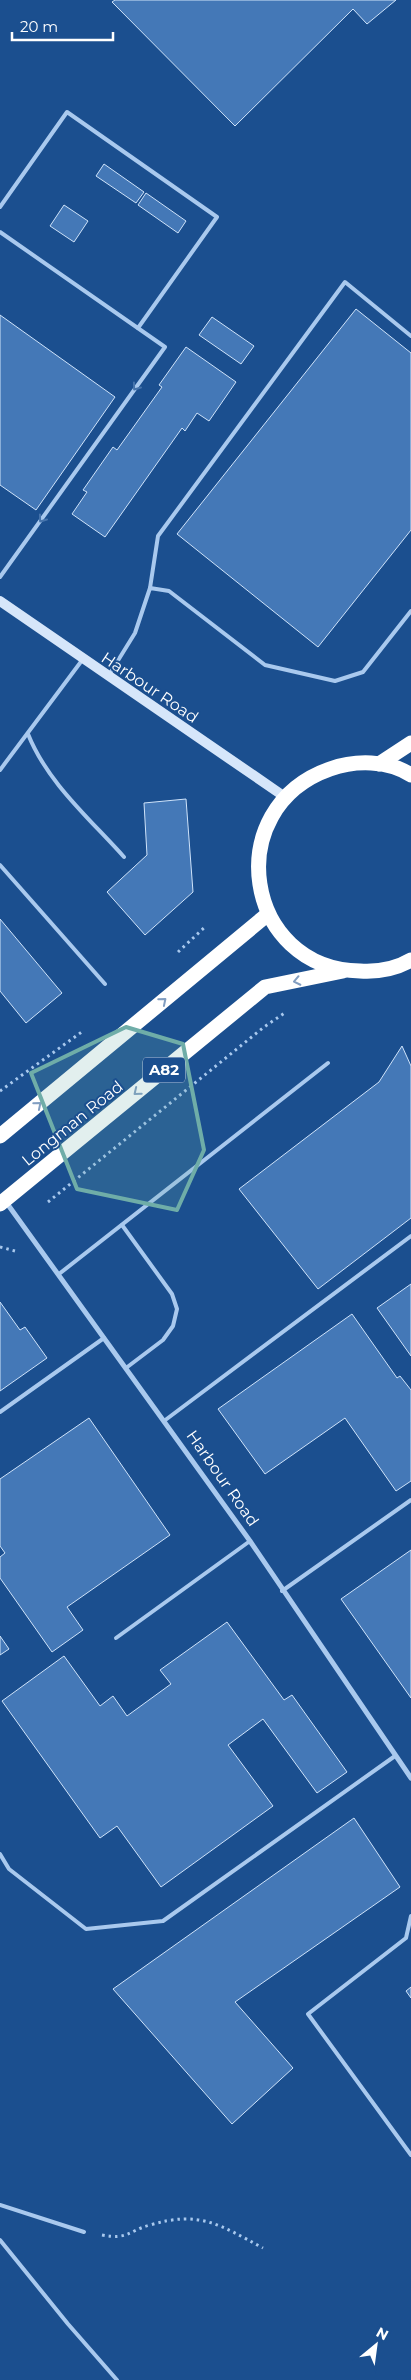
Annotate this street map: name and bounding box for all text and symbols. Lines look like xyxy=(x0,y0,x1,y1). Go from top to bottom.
scale bar xyxy=(12,10,114,42)
text: 20 m xyxy=(20,17,58,36)
one-way arrow xyxy=(133,381,142,390)
one-way arrow xyxy=(39,513,47,522)
street label: Harbour Road xyxy=(98,648,202,727)
one-way arrow xyxy=(292,975,301,986)
one-way arrow xyxy=(157,997,166,1006)
road number: A82 xyxy=(143,1058,185,1082)
street label: Longman Road xyxy=(18,1077,127,1170)
one-way arrow xyxy=(134,1087,143,1095)
one-way arrow xyxy=(32,1101,41,1110)
street label: Harbour Road xyxy=(182,1427,263,1530)
north arrow xyxy=(351,2320,401,2370)
text: N xyxy=(373,2323,392,2344)

